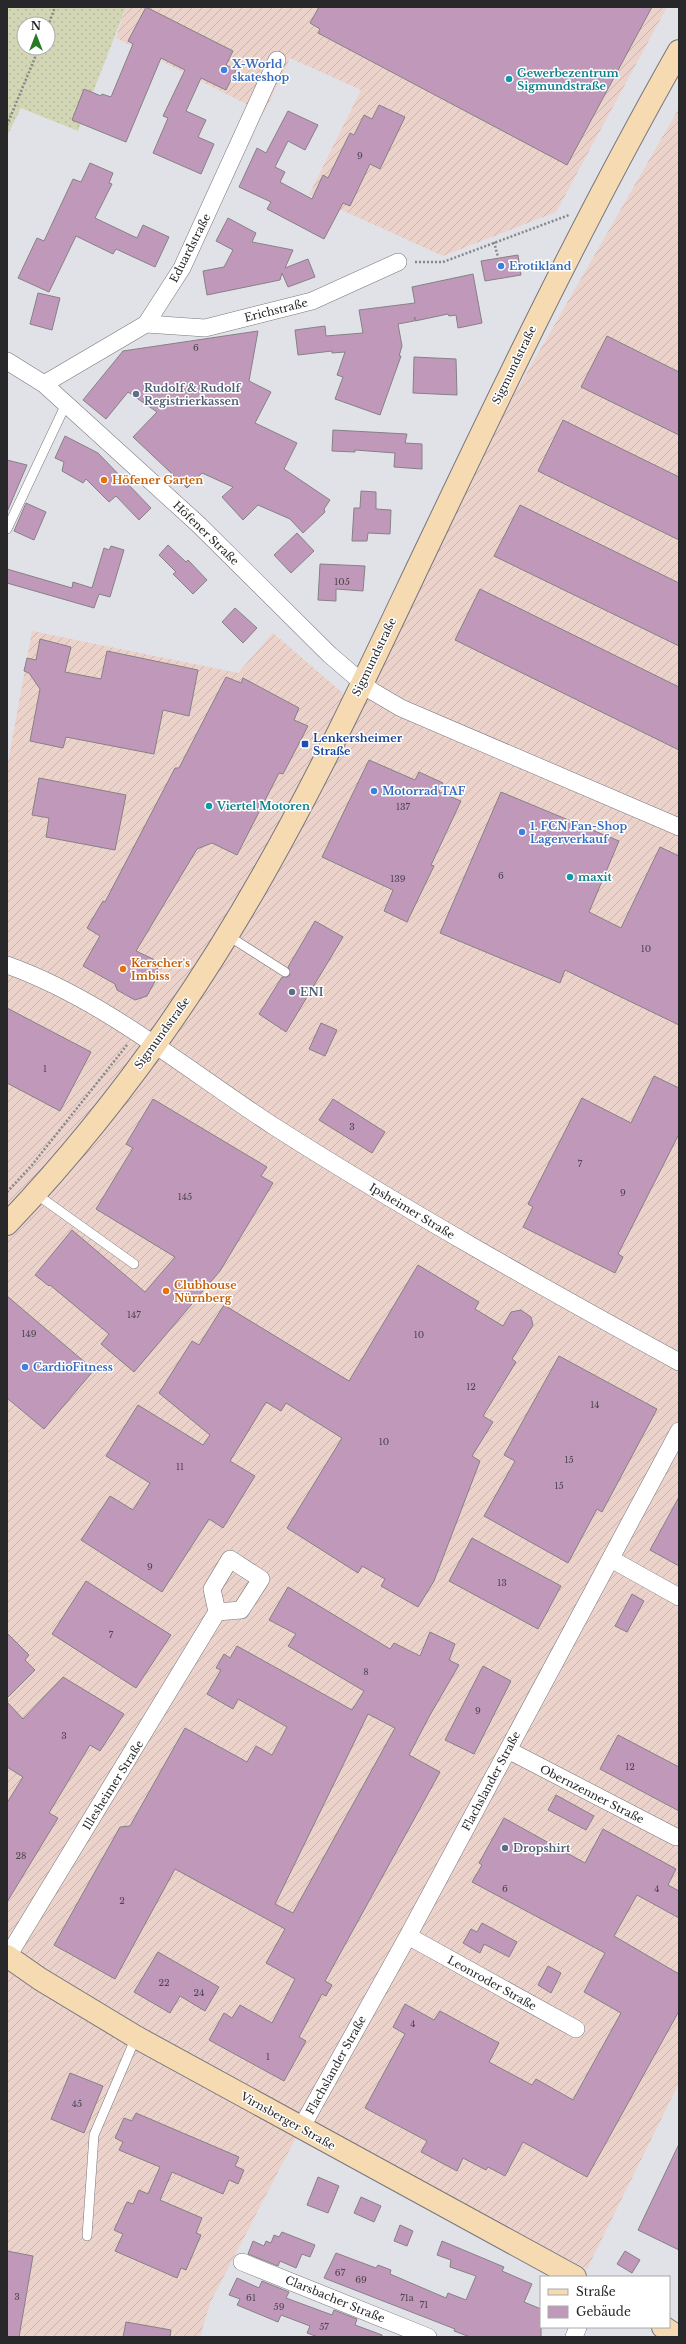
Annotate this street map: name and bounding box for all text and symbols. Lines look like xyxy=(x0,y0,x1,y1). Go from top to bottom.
north arrow xyxy=(16,16,56,56)
text: N xyxy=(31,19,42,33)
place label: X-World skateshop xyxy=(231,57,290,84)
marker: X-World skateshop xyxy=(219,65,229,75)
place label: Gewerbezentrum Sigmundstraße xyxy=(517,66,619,93)
marker: Gewerbezentrum Sigmundstraße xyxy=(504,74,514,84)
house number: 9 xyxy=(357,150,363,161)
street label: Eduardstraße xyxy=(167,211,213,285)
place label: Erotikland xyxy=(509,259,572,273)
marker: Erotikland xyxy=(496,261,506,271)
street label: Erichstraße xyxy=(243,295,309,325)
street label: Sigmundstraße xyxy=(489,323,539,407)
house number: 6 xyxy=(193,342,199,353)
place label: Rudolf & Rudolf Registrierkassen xyxy=(144,381,241,408)
marker: Rudolf & Rudolf Registrierkassen xyxy=(131,389,141,399)
place label: Höfener Garten xyxy=(112,473,203,487)
marker: Höfener Garten xyxy=(99,475,109,485)
street label: Höfener Straße xyxy=(170,498,242,568)
house number: 105 xyxy=(334,576,350,587)
street label: Sigmundstraße xyxy=(349,615,399,699)
place label: Lenkersheimer Straße xyxy=(313,731,403,758)
marker: Lenkersheimer Straße xyxy=(300,739,310,749)
place label: Motorrad TAF xyxy=(382,784,466,798)
marker: Motorrad TAF xyxy=(369,786,379,796)
place label: Viertel Motoren xyxy=(216,799,310,813)
marker: Viertel Motoren xyxy=(204,801,214,811)
house number: 137 xyxy=(396,801,411,812)
place label: 1. FCN Fan-Shop Lagerverkauf xyxy=(530,819,628,846)
marker: 1. FCN Fan-Shop Lagerverkauf xyxy=(517,827,527,837)
house number: 6 xyxy=(498,870,504,881)
place label: maxit xyxy=(578,870,613,884)
marker: maxit xyxy=(565,872,575,882)
house number: 139 xyxy=(390,873,406,884)
house number: 10 xyxy=(641,943,651,954)
place label: Kerscher's Imbiss xyxy=(131,956,190,983)
marker: Kerscher's Imbiss xyxy=(118,964,128,974)
place label: ENI xyxy=(300,985,324,999)
marker: ENI xyxy=(287,987,297,997)
street label: Sigmundstraße xyxy=(131,994,193,1072)
house number: 1 xyxy=(43,1063,47,1074)
house number: 3 xyxy=(349,1121,355,1132)
house number: 7 xyxy=(578,1158,583,1169)
street label: Ipsheimer Straße xyxy=(367,1180,457,1242)
house number: 9 xyxy=(620,1187,626,1198)
house number: 145 xyxy=(178,1191,192,1202)
place label: Clubhouse Nürnberg xyxy=(174,1278,237,1305)
marker: Clubhouse Nürnberg xyxy=(161,1286,171,1296)
house number: 147 xyxy=(127,1309,141,1320)
house number: 149 xyxy=(21,1328,37,1339)
house number: 10 xyxy=(414,1329,424,1340)
place label: CardioFitness xyxy=(33,1360,113,1374)
marker: CardioFitness xyxy=(20,1362,30,1372)
house number: 12 xyxy=(466,1381,476,1392)
house number: 14 xyxy=(590,1399,600,1410)
house number: 10 xyxy=(379,1436,389,1447)
house number: 15 xyxy=(564,1454,574,1465)
house number: 11 xyxy=(176,1461,184,1472)
house number: 15 xyxy=(554,1480,564,1491)
house number: 9 xyxy=(147,1561,153,1572)
house number: 13 xyxy=(497,1577,507,1588)
house number: 7 xyxy=(109,1629,114,1640)
house number: 8 xyxy=(363,1666,369,1677)
house number: 9 xyxy=(475,1705,481,1716)
street label: Flachslander Straße xyxy=(459,1729,523,1833)
house number: 3 xyxy=(61,1730,67,1741)
street label: Illesheimer Straße xyxy=(80,1738,146,1832)
house number: 12 xyxy=(625,1761,635,1772)
street label: Obernzenner Straße xyxy=(538,1762,646,1826)
place label: Dropshirt xyxy=(513,1841,571,1855)
marker: Dropshirt xyxy=(500,1843,510,1853)
house number: 28 xyxy=(16,1850,27,1861)
house number: 6 xyxy=(502,1883,508,1894)
house number: 4 xyxy=(654,1883,660,1894)
house number: 2 xyxy=(119,1895,125,1906)
street label: Leonroder Straße xyxy=(445,1953,539,2013)
house number: 22 xyxy=(158,1977,170,1988)
house number: 24 xyxy=(194,1987,204,1998)
street label: Flachslander Straße xyxy=(303,2013,369,2117)
house number: 4 xyxy=(410,2018,416,2029)
house number: 1 xyxy=(266,2051,270,2062)
street label: Virnsberger Straße xyxy=(237,2089,338,2153)
house number: 45 xyxy=(72,2098,82,2109)
house number: 67 xyxy=(335,2267,346,2278)
street label: Clarsbacher Straße xyxy=(283,2273,387,2325)
house number: 69 xyxy=(355,2274,367,2285)
legend xyxy=(540,2276,670,2328)
text: Straße xyxy=(576,2284,616,2299)
house number: 3 xyxy=(14,2291,20,2302)
house number: 61 xyxy=(246,2292,256,2303)
house number: 71a xyxy=(400,2292,414,2303)
house number: 71 xyxy=(420,2299,428,2310)
house number: 59 xyxy=(274,2301,285,2312)
text: Gebäude xyxy=(576,2304,631,2319)
house number: 57 xyxy=(319,2321,329,2332)

